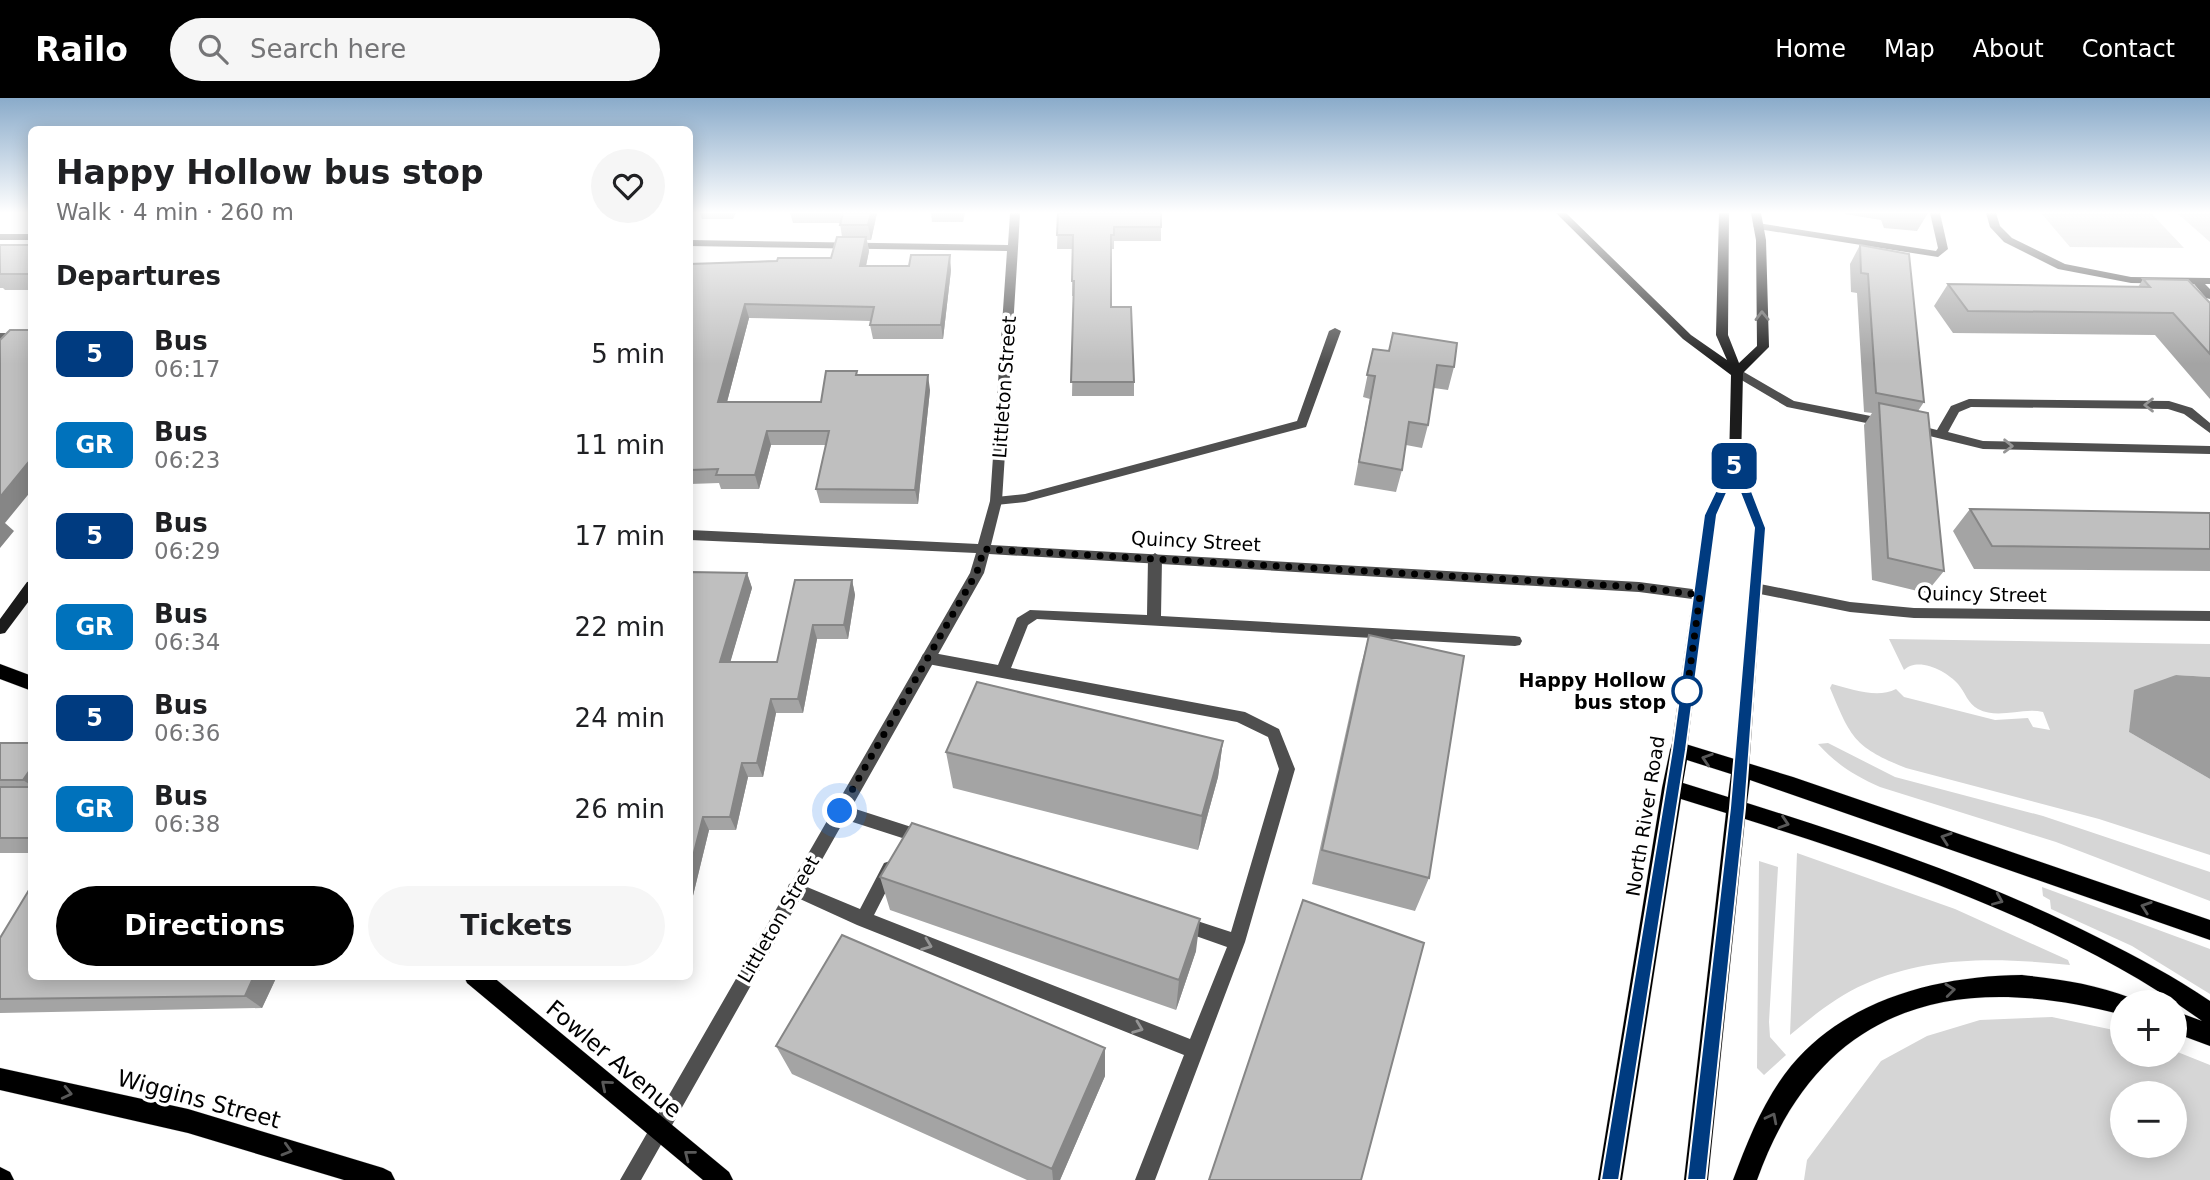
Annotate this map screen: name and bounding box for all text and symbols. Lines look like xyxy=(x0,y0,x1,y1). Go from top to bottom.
search box xyxy=(170,18,660,81)
text: Railo xyxy=(35,30,128,69)
icon: search xyxy=(194,30,232,68)
text: Search here xyxy=(250,34,406,64)
text: Home xyxy=(1775,35,1846,63)
text: Map xyxy=(1884,35,1935,63)
text: About xyxy=(1973,35,2044,63)
text: Contact xyxy=(2082,35,2175,63)
button: heart xyxy=(591,149,665,223)
text: Happy Hollow bus stop xyxy=(56,153,484,192)
text: Walk · 4 min · 260 m xyxy=(56,199,294,225)
text: Departures xyxy=(56,261,221,291)
one-way arrow xyxy=(1755,310,1770,321)
street label: Littleton Street xyxy=(988,315,1020,459)
text: Bus xyxy=(154,326,208,356)
text: 5 min xyxy=(591,339,665,369)
text: 5 xyxy=(86,340,103,368)
text: 06:17 xyxy=(154,356,220,382)
one-way arrow xyxy=(2143,397,2154,413)
text: Bus xyxy=(154,417,208,447)
text: 11 min xyxy=(575,430,665,460)
text: GR xyxy=(75,431,114,459)
one-way arrow xyxy=(2003,438,2014,454)
line badge: 5 xyxy=(1711,443,1757,489)
text: 06:23 xyxy=(154,447,220,473)
text: 5 xyxy=(1726,452,1742,480)
text: Bus xyxy=(154,508,208,538)
text: 17 min xyxy=(575,521,665,551)
text: 5 xyxy=(86,522,103,550)
street label: Quincy Street xyxy=(1131,527,1261,555)
text: 06:29 xyxy=(154,538,220,564)
street label: Quincy Street xyxy=(1917,582,2047,606)
text: Bus xyxy=(154,599,208,629)
text: 22 min xyxy=(575,612,665,642)
text: GR xyxy=(75,613,114,641)
text: 06:34 xyxy=(154,629,220,655)
place label: Happy Hollow bus stop xyxy=(1518,669,1666,713)
marker: Happy Hollow bus stop xyxy=(1672,676,1702,706)
text: Bus xyxy=(154,690,208,720)
text: 24 min xyxy=(575,703,665,733)
text: 5 xyxy=(86,704,103,732)
text: 06:36 xyxy=(154,720,220,746)
street label: North River Road xyxy=(1621,734,1669,898)
one-way arrow xyxy=(1701,753,1714,767)
text: Bus xyxy=(154,781,208,811)
your location xyxy=(822,793,857,828)
text: 26 min xyxy=(575,794,665,824)
text: GR xyxy=(75,795,114,823)
text: 06:38 xyxy=(154,811,220,837)
one-way arrow xyxy=(1777,815,1789,830)
one-way arrow xyxy=(1940,832,1953,846)
street label: Littleton Street xyxy=(733,852,823,986)
button: Directions xyxy=(56,886,354,966)
button: Tickets xyxy=(368,886,665,966)
one-way arrow xyxy=(1991,892,2003,906)
one-way arrow xyxy=(2140,901,2152,915)
one-way arrow xyxy=(920,936,932,950)
one-way arrow xyxy=(1945,983,1956,998)
map controls xyxy=(2110,990,2187,1158)
button: + xyxy=(2110,990,2187,1067)
street label: Fowler Avenue xyxy=(541,995,687,1123)
one-way arrow xyxy=(1132,1020,1144,1034)
street label: Wiggins Street xyxy=(115,1065,283,1133)
one-way arrow xyxy=(601,1081,613,1094)
button: − xyxy=(2110,1081,2187,1158)
one-way arrow xyxy=(61,1085,73,1099)
one-way arrow xyxy=(1764,1112,1778,1125)
one-way arrow xyxy=(281,1141,293,1156)
one-way arrow xyxy=(685,1151,698,1163)

